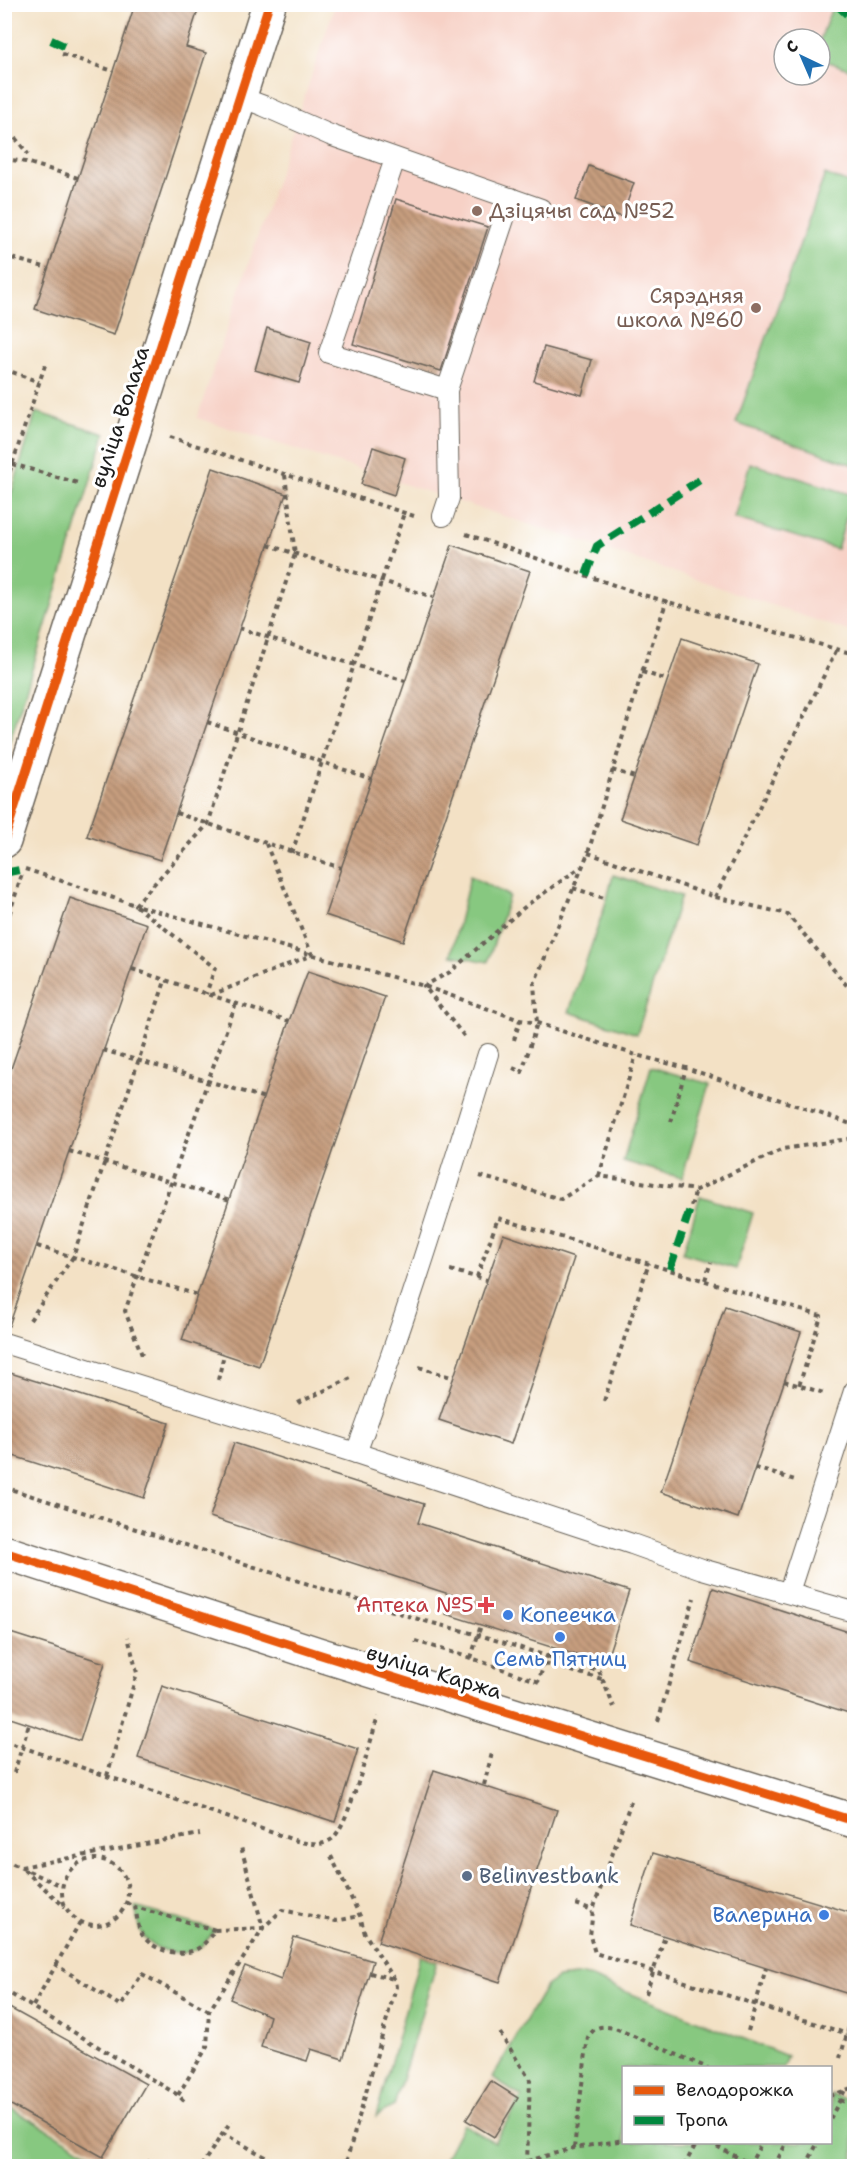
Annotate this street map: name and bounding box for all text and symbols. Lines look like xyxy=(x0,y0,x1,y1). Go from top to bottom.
north arrow xyxy=(772,27,832,87)
text: С xyxy=(781,35,803,58)
place label: Дзіцячы сад №52 xyxy=(489,197,675,225)
marker: Дзіцячы сад №52 xyxy=(470,204,484,218)
place label: Сярэдняя школа №60 xyxy=(616,282,744,334)
marker: Сярэдняя школа №60 xyxy=(749,301,763,315)
street label: вуліца Волаха xyxy=(84,343,156,491)
place label: Аптека №5 xyxy=(356,1591,474,1619)
marker: Аптека №5 xyxy=(479,1598,493,1612)
place label: Копеечка xyxy=(520,1601,616,1629)
marker: Копеечка xyxy=(501,1608,515,1622)
marker: Семь Пятниц xyxy=(553,1630,567,1644)
street label: вуліца Каржа xyxy=(363,1638,505,1706)
place label: Семь Пятниц xyxy=(493,1645,627,1673)
place label: Belinvestbank xyxy=(479,1862,619,1890)
marker: Belinvestbank xyxy=(460,1869,474,1883)
place label: Валерина xyxy=(712,1901,812,1929)
marker: Валерина xyxy=(817,1908,831,1922)
legend xyxy=(622,2066,832,2144)
text: Велодорожка xyxy=(676,2078,794,2102)
text: Тропа xyxy=(676,2108,728,2132)

